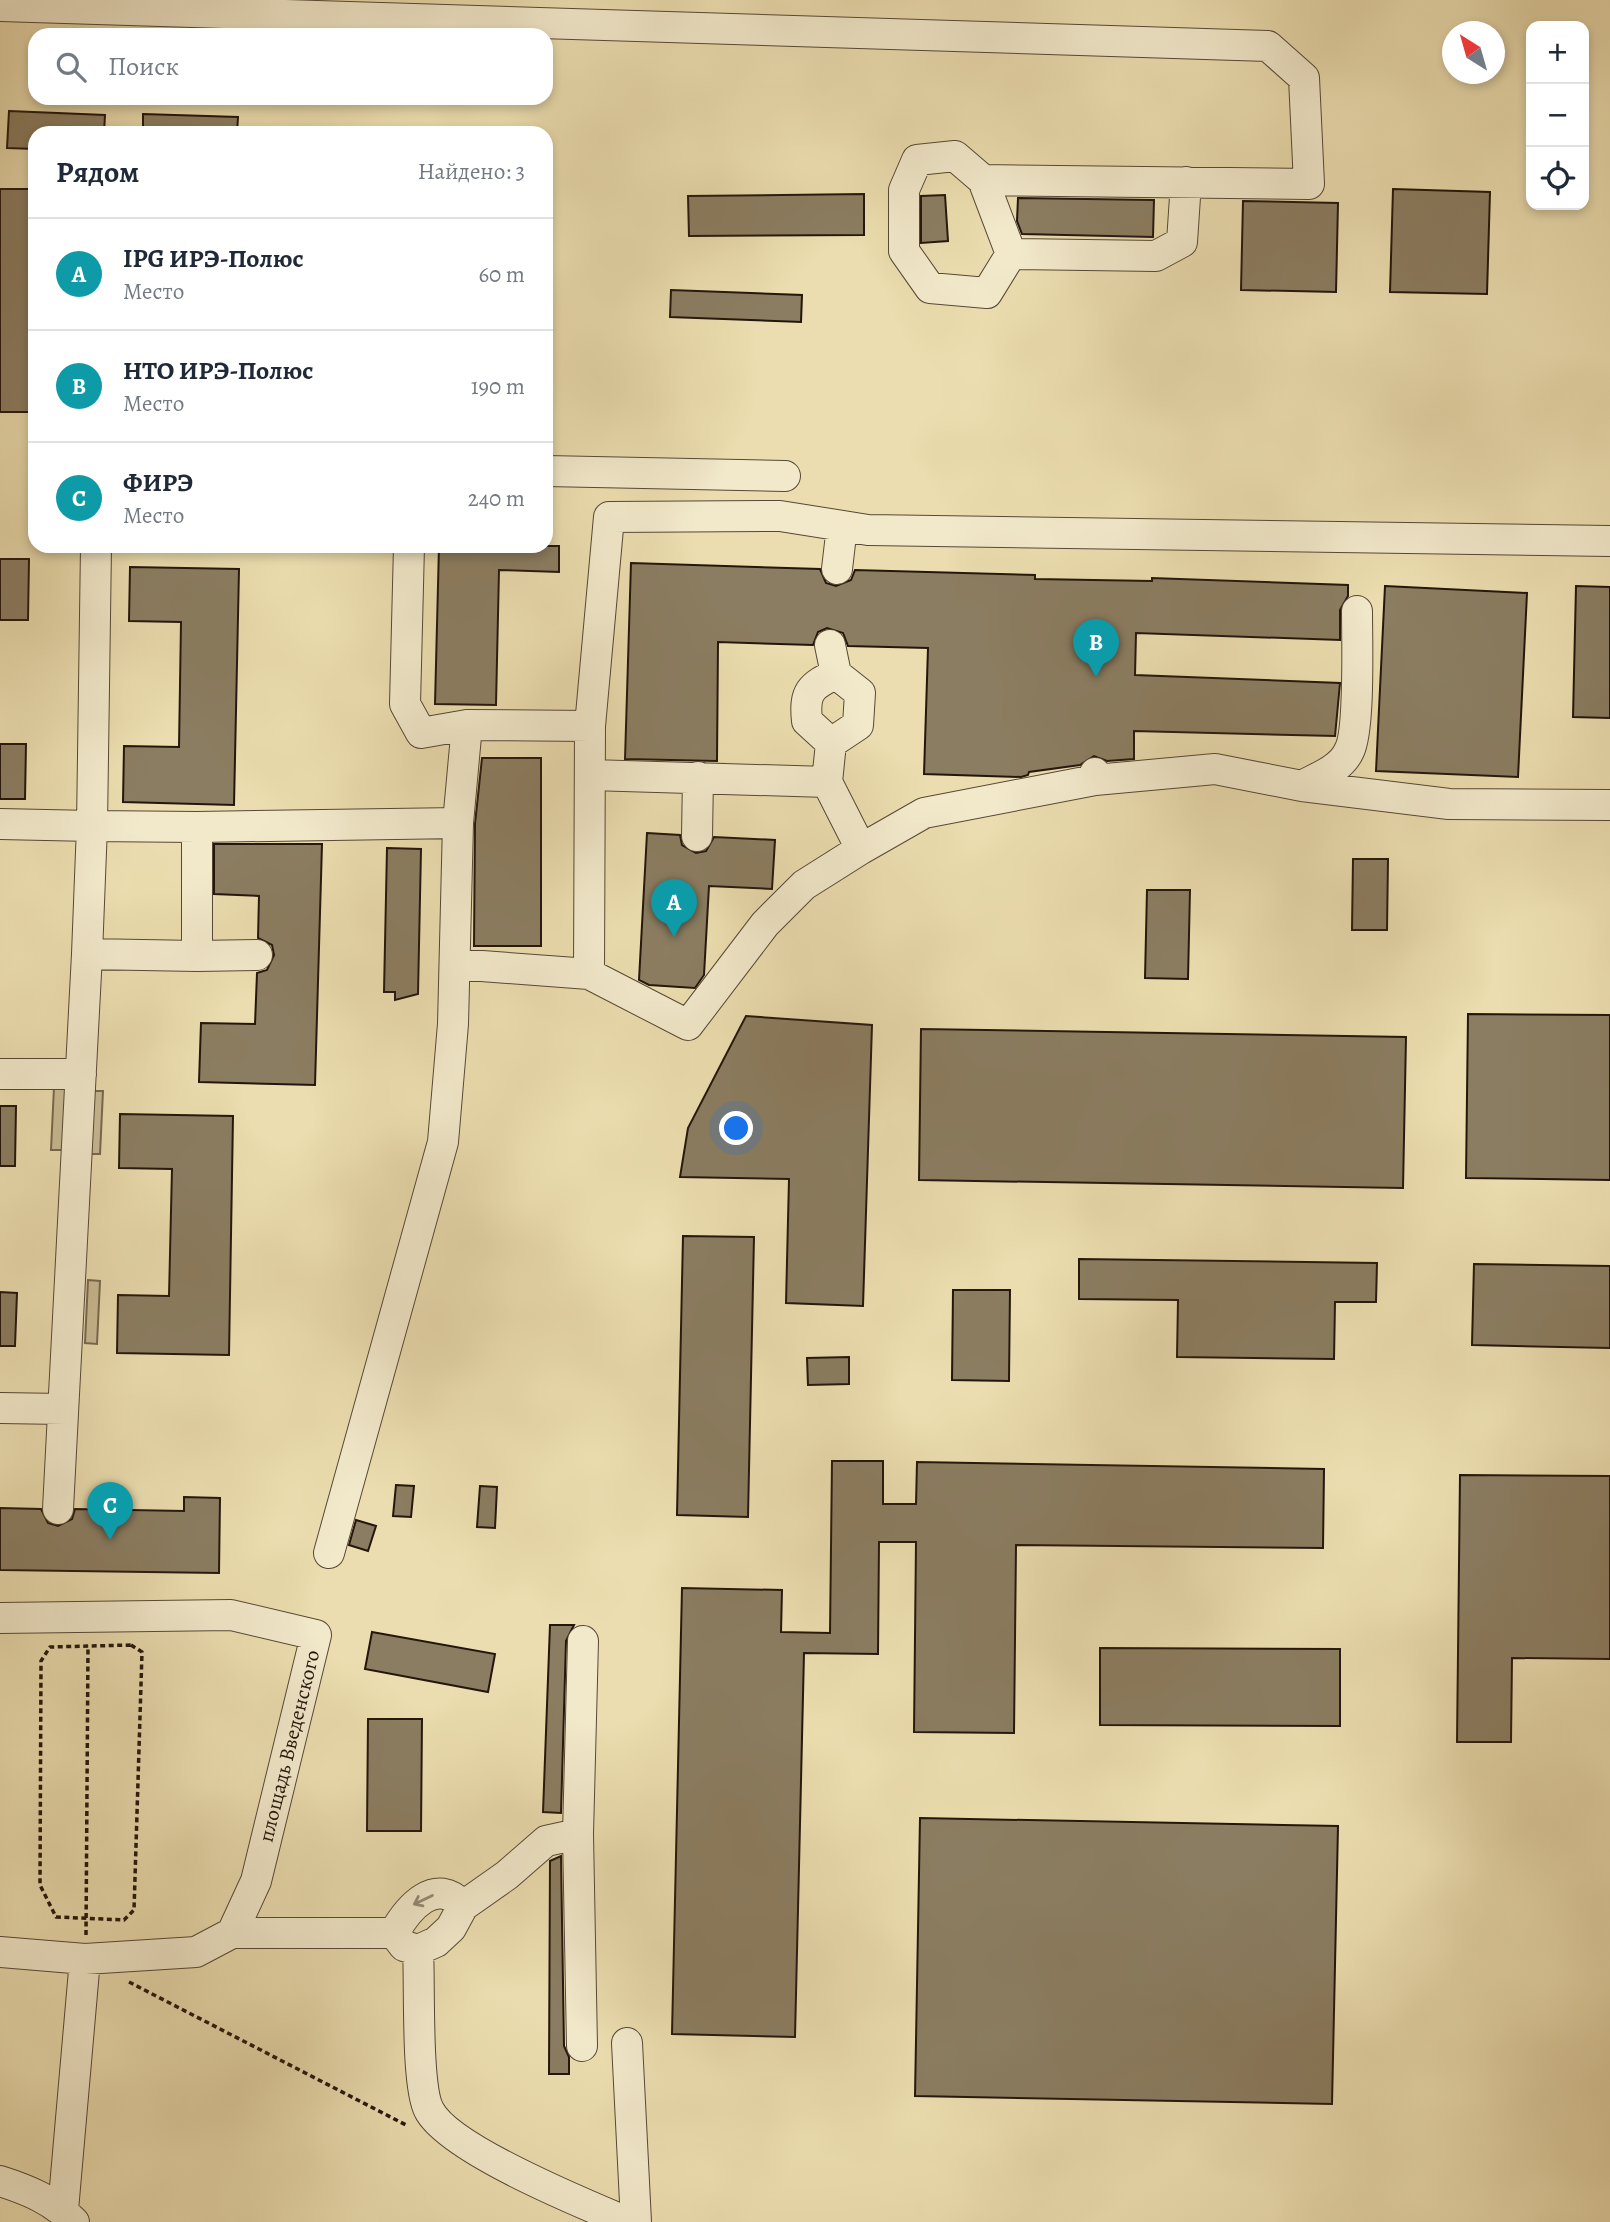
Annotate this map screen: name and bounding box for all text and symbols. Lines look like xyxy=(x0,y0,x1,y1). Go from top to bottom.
north arrow xyxy=(1442,21,1505,84)
map controls xyxy=(1526,21,1589,210)
button: + xyxy=(1526,21,1589,84)
search box xyxy=(28,28,553,105)
icon: search xyxy=(52,48,90,86)
text: Поиск xyxy=(108,49,179,84)
button: − xyxy=(1526,84,1589,147)
button: locate xyxy=(1526,147,1589,210)
text: Рядом xyxy=(56,152,139,192)
text: Найдено: 3 xyxy=(418,156,525,187)
text: IPG ИРЭ-Полюс xyxy=(123,241,304,276)
text: A xyxy=(72,259,86,290)
text: 60 m xyxy=(478,259,525,290)
text: Место xyxy=(123,276,184,307)
text: НТО ИРЭ-Полюс xyxy=(123,353,313,388)
text: B xyxy=(72,371,86,402)
text: 190 m xyxy=(471,371,525,402)
text: Место xyxy=(123,388,184,419)
text: ФИРЭ xyxy=(123,465,193,500)
text: C xyxy=(72,483,86,514)
text: 240 m xyxy=(468,483,525,514)
text: Место xyxy=(123,500,184,531)
pin: B xyxy=(1073,619,1119,677)
pin: A xyxy=(651,879,697,937)
your location xyxy=(719,1111,753,1145)
pin: C xyxy=(87,1482,133,1540)
street label: площадь Введенского xyxy=(252,1647,326,1845)
one-way arrow xyxy=(413,1894,434,1908)

